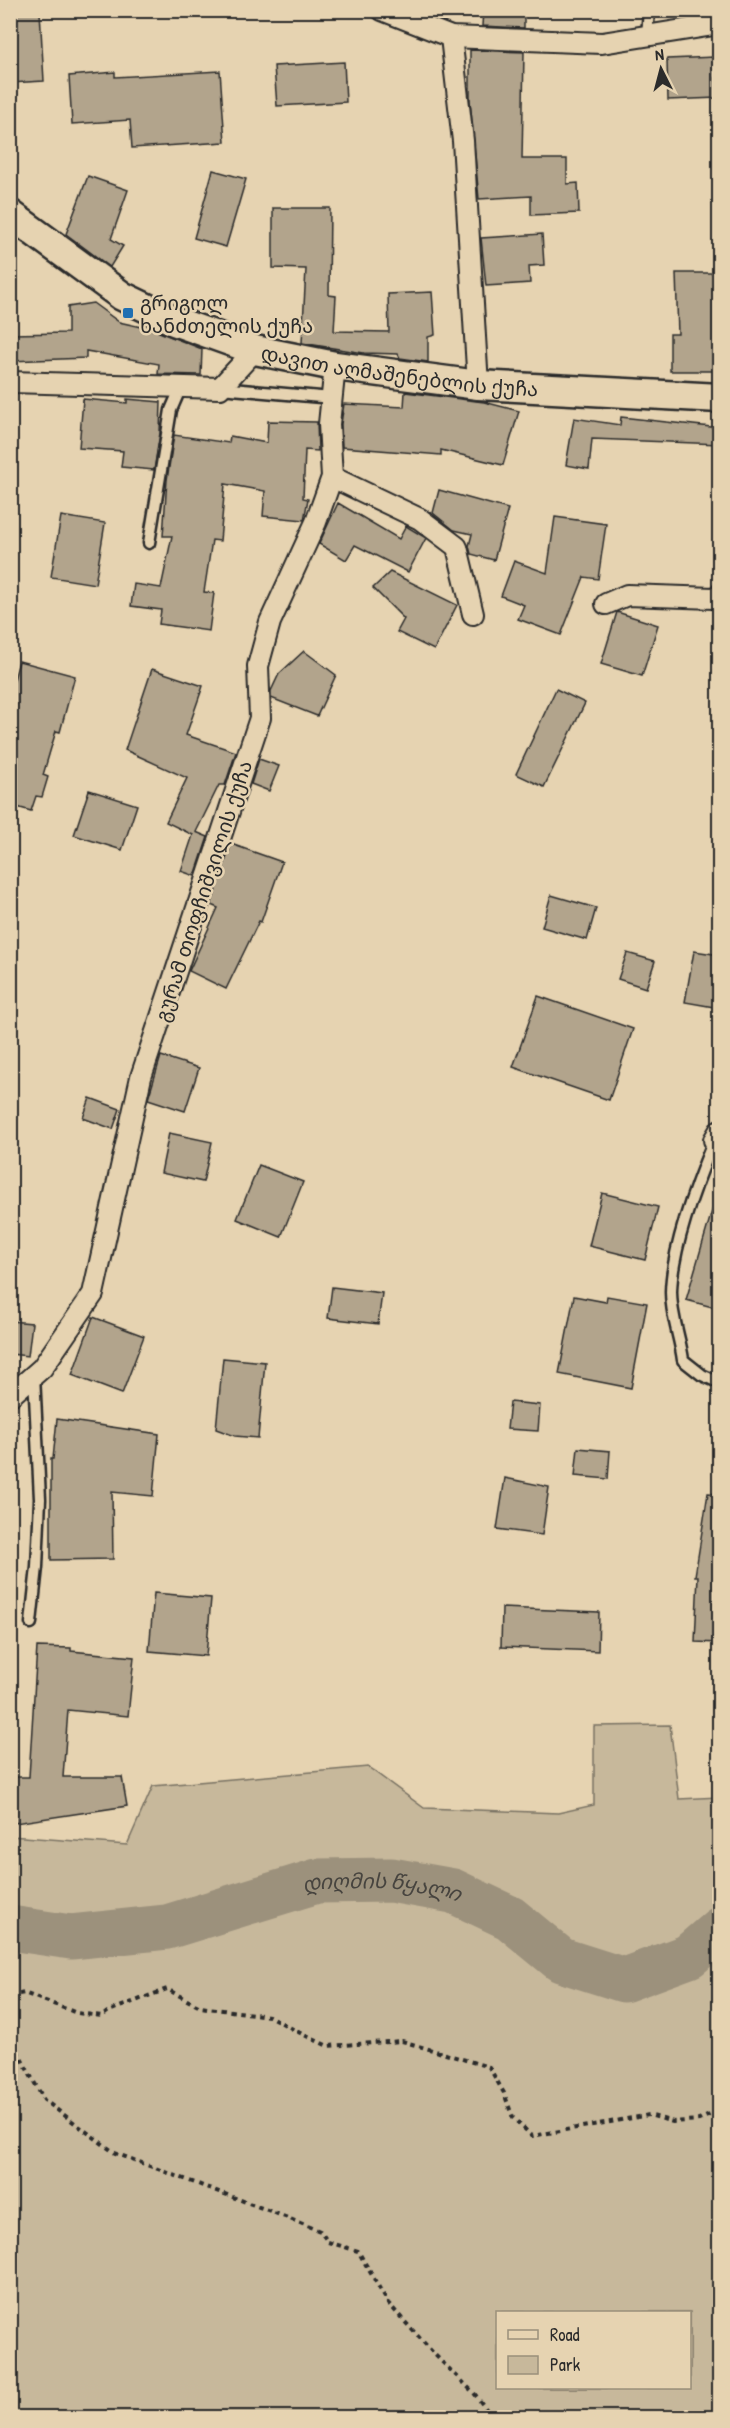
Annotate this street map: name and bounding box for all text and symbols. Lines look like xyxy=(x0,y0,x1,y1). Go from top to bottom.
north arrow xyxy=(631,39,691,99)
text: N xyxy=(654,43,665,65)
place label: გრიგოლ ხანძთელის ქუჩა xyxy=(140,289,313,339)
marker: გრიგოლ ხანძთელის ქუჩა xyxy=(121,306,135,320)
street label: დავით აღმაშენებლის ქუჩა xyxy=(259,338,539,402)
street label: გურამ თოფჩიშვილის ქუჩა xyxy=(148,757,258,1025)
water label: დიღმის წყალი xyxy=(298,1866,468,1908)
legend xyxy=(496,2311,691,2389)
text: Road xyxy=(550,2322,580,2347)
text: Park xyxy=(550,2352,581,2377)

